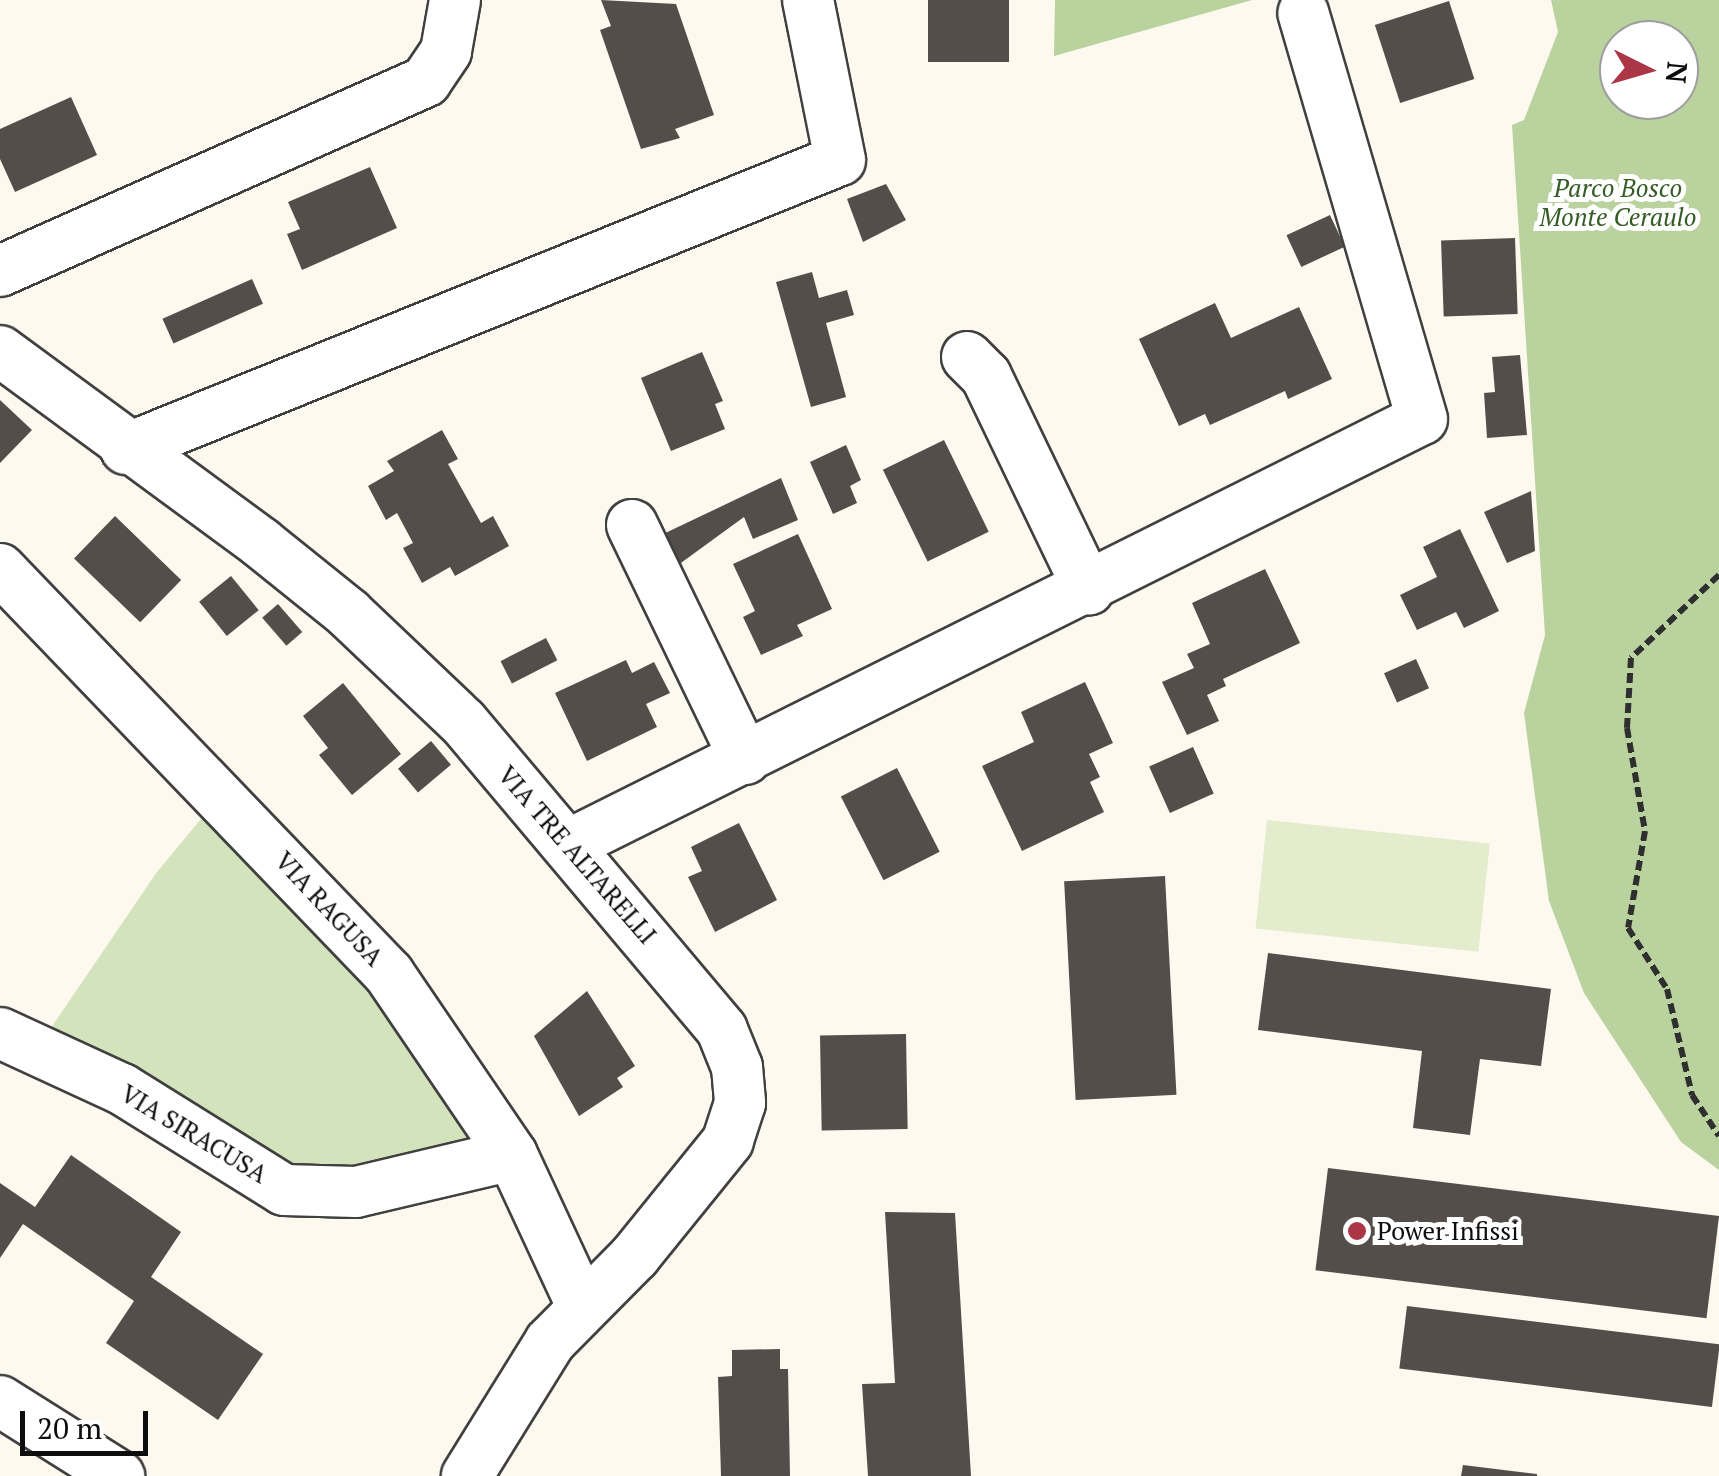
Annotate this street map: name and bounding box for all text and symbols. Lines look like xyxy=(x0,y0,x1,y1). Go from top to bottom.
north arrow xyxy=(1599,20,1699,120)
text: N xyxy=(1658,60,1697,85)
park label: Parco Bosco Monte Ceraulo xyxy=(1540,174,1696,233)
street label: VIA TRE ALTARELLI xyxy=(491,760,663,950)
street label: VIA RAGUSA xyxy=(269,846,389,972)
street label: VIA SIRACUSA xyxy=(115,1078,273,1190)
place label: Power Infissi xyxy=(1377,1216,1519,1246)
marker: Power Infissi xyxy=(1346,1220,1368,1242)
scale bar xyxy=(25,1391,152,1453)
text: 20 m xyxy=(37,1408,102,1448)

